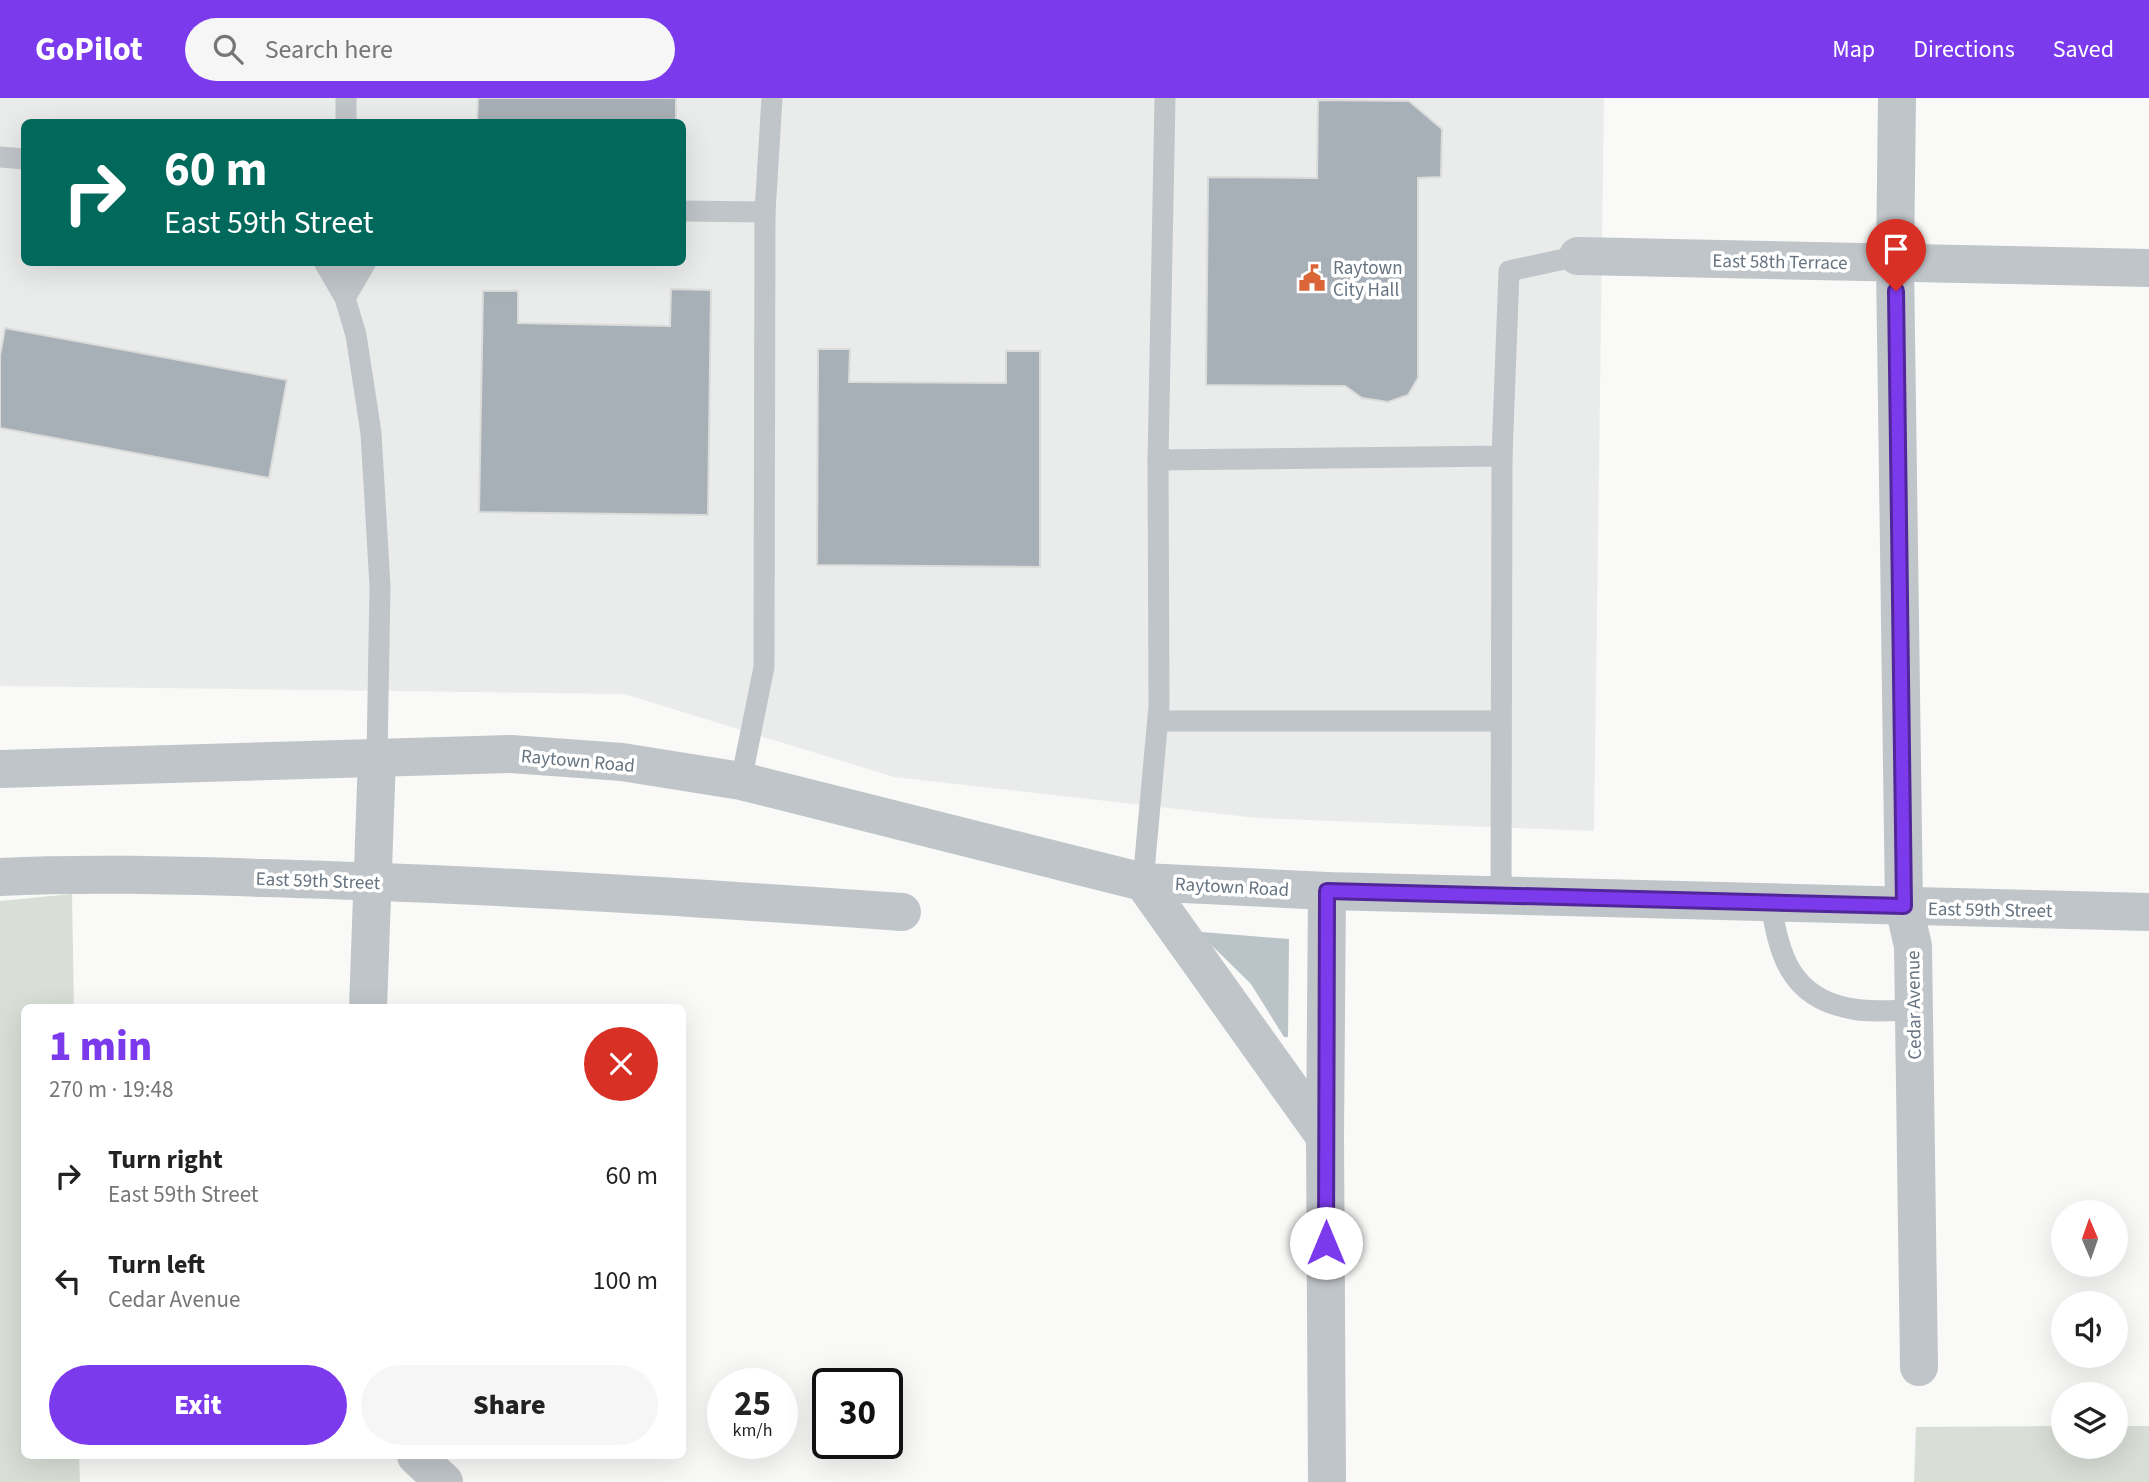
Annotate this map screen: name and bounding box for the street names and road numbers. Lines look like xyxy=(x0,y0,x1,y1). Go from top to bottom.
street label: East 58th Terrace xyxy=(1712,248,1848,277)
street label: Raytown Road xyxy=(520,743,636,780)
street label: East 59th Street xyxy=(255,866,381,897)
street label: Raytown Road xyxy=(1174,871,1290,904)
street label: East 59th Street xyxy=(1928,896,2053,925)
street label: Cedar Avenue xyxy=(1900,950,1929,1060)

